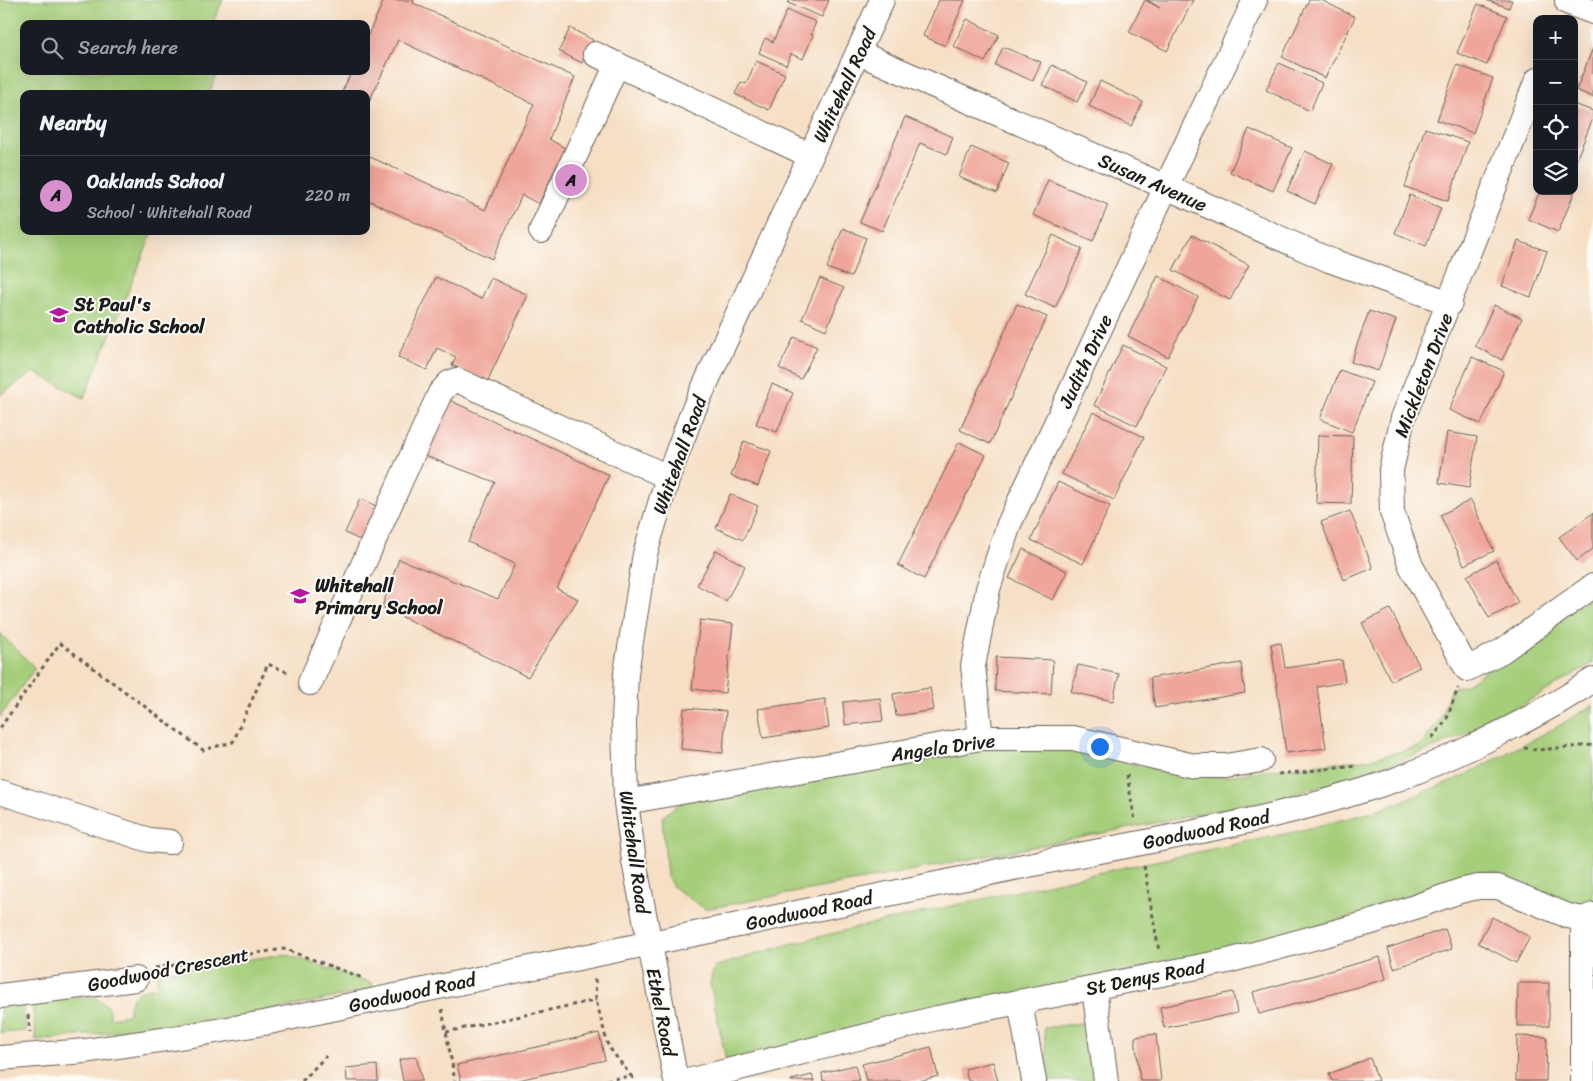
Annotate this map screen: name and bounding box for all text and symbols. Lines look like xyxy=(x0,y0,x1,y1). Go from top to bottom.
map controls xyxy=(1533,15,1578,195)
button: + xyxy=(1533,15,1578,60)
search box xyxy=(20,20,370,75)
street label: Whitehall Road xyxy=(803,20,886,148)
text: Search here xyxy=(78,31,178,64)
icon: search xyxy=(38,34,66,62)
button: − xyxy=(1533,60,1578,105)
text: Nearby xyxy=(40,104,106,142)
button: locate xyxy=(1533,105,1578,150)
street label: Susan Avenue xyxy=(1093,144,1213,221)
button: layers xyxy=(1533,150,1578,195)
pin: A xyxy=(555,161,587,199)
text: Oaklands School xyxy=(87,165,224,198)
text: A xyxy=(51,181,61,210)
text: 220 m xyxy=(305,181,350,210)
text: School · Whitehall Road xyxy=(87,198,251,227)
place label: St Paul's Catholic School xyxy=(73,288,206,343)
school or university icon: St Paul's Catholic School xyxy=(48,304,70,326)
street label: Judith Drive xyxy=(1049,308,1122,415)
street label: Mickleton Drive xyxy=(1385,308,1462,442)
street label: Whitehall Road xyxy=(643,389,717,519)
place label: Whitehall Primary School xyxy=(315,569,444,624)
school or university icon: Whitehall Primary School xyxy=(289,585,311,607)
street label: Angela Drive xyxy=(888,724,998,771)
your location xyxy=(1087,734,1113,760)
street label: Whitehall Road xyxy=(610,788,660,918)
street label: Goodwood Road xyxy=(1140,800,1275,859)
street label: Goodwood Road xyxy=(743,881,878,940)
street label: Goodwood Crescent xyxy=(85,938,252,1001)
street label: St Denys Road xyxy=(1083,950,1208,1005)
street label: Goodwood Road xyxy=(346,963,481,1022)
street label: Ethel Road xyxy=(637,965,687,1061)

